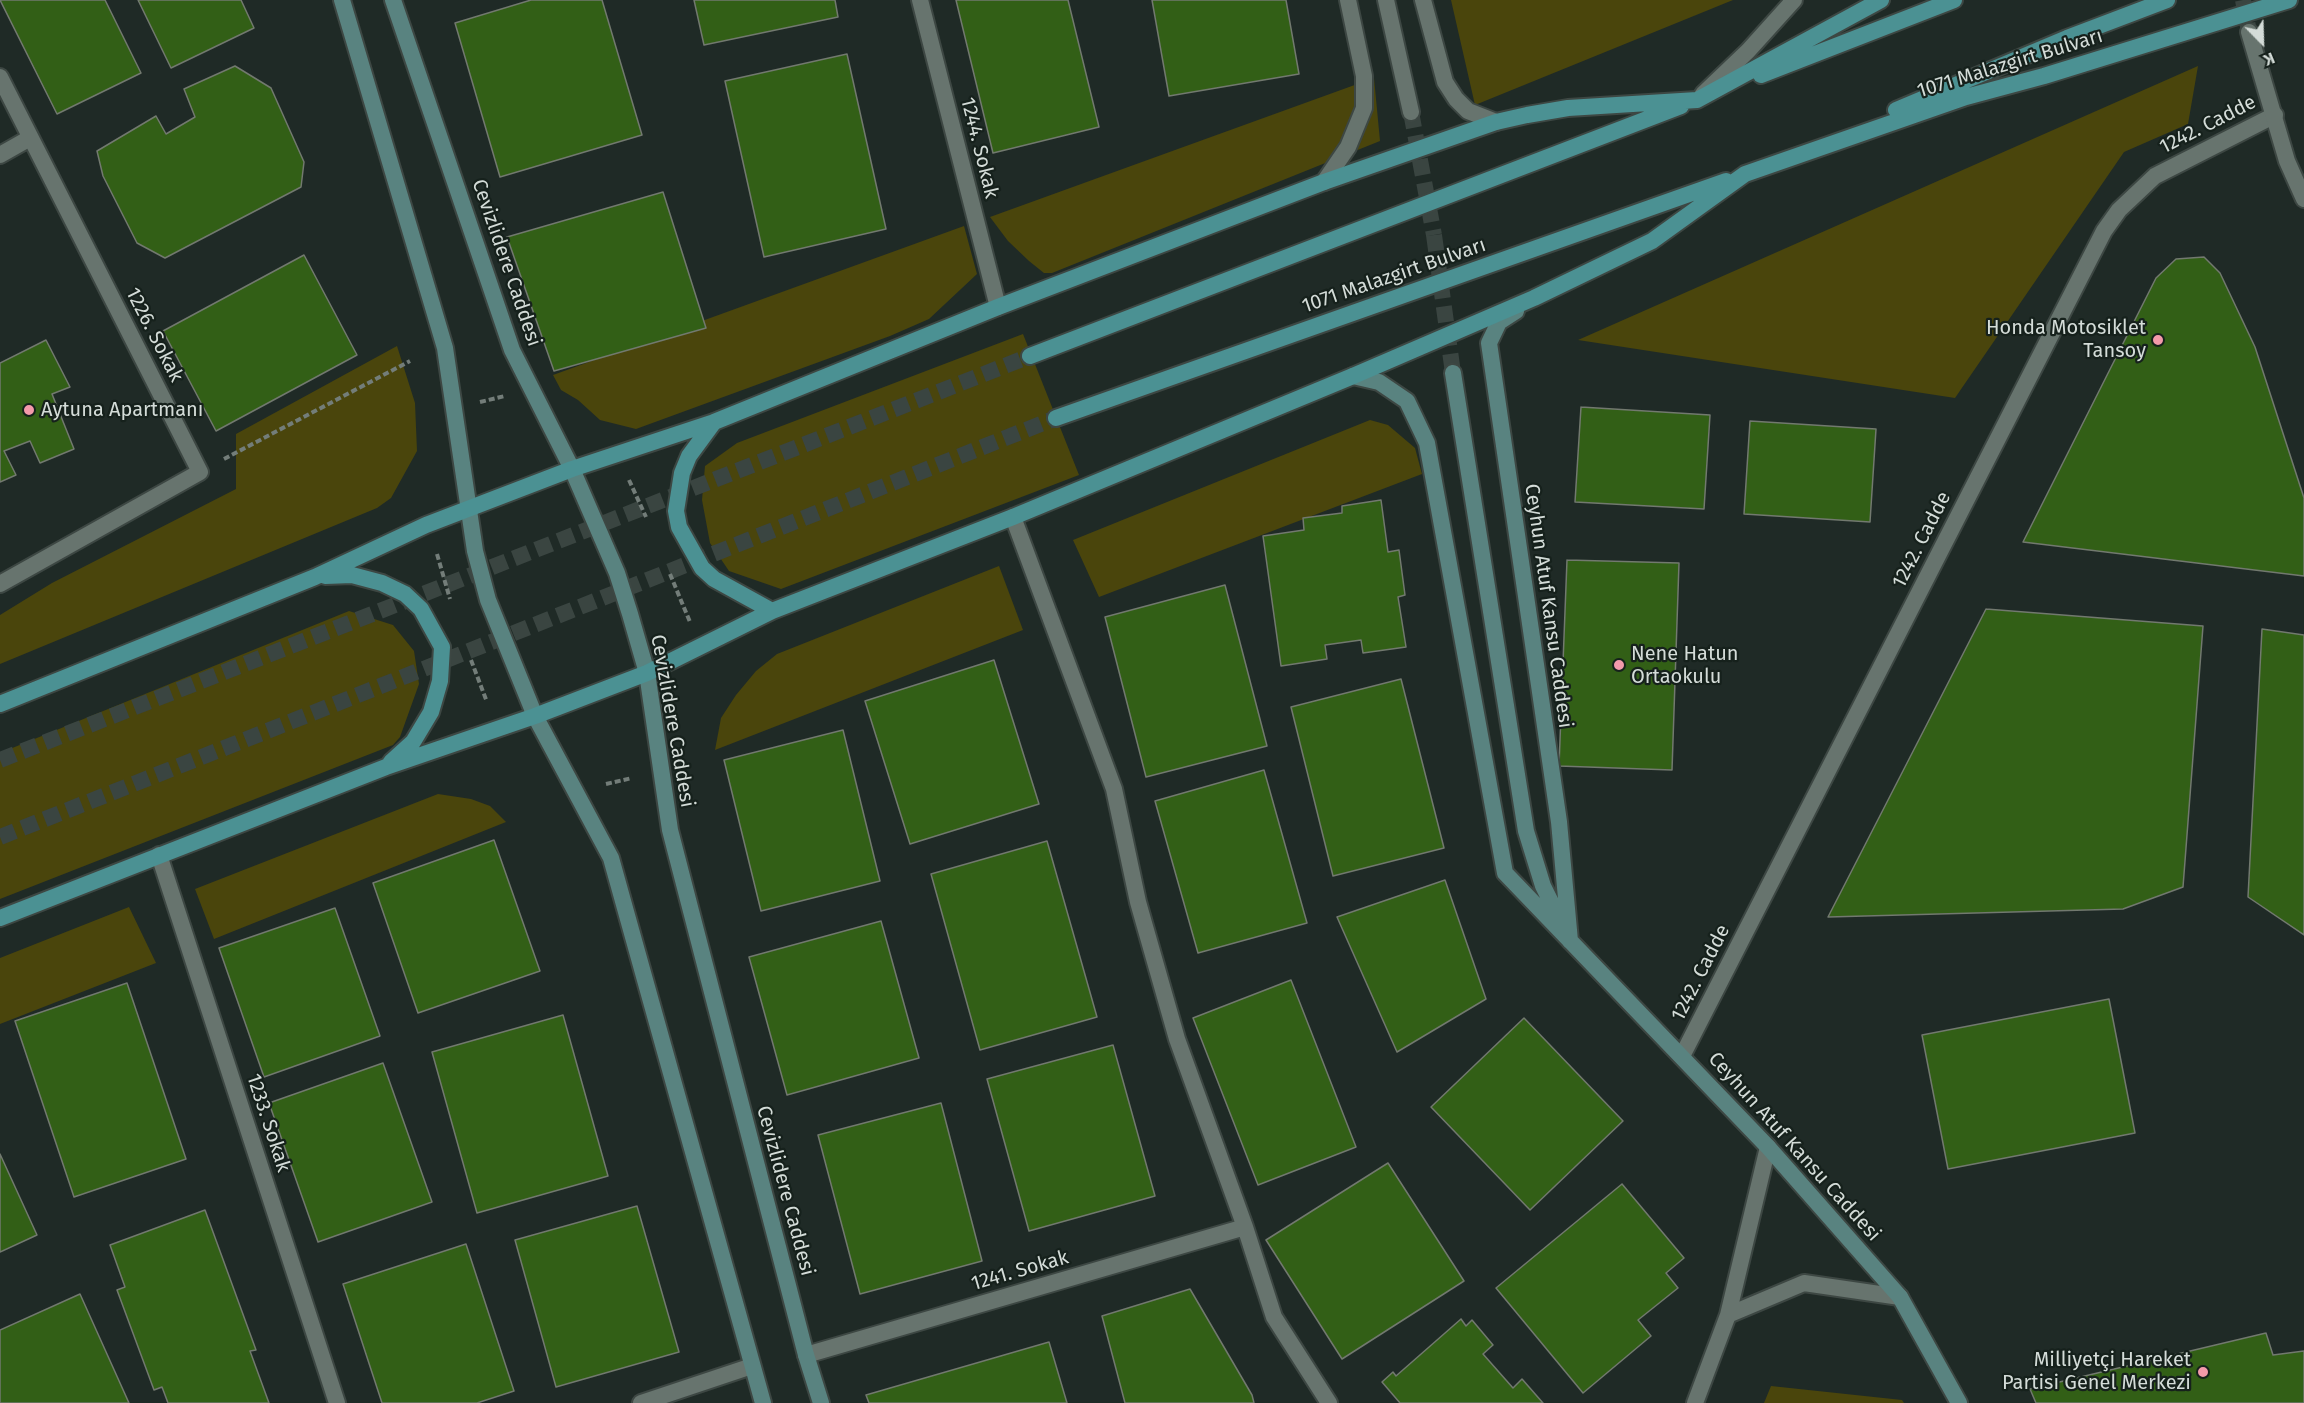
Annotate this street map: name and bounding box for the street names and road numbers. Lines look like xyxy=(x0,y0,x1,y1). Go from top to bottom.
street label: 1071 Malazgirt Bulvarı xyxy=(1914,24,2106,104)
street label: 1242. Cadde xyxy=(2156,90,2260,160)
street label: 1244. Sokak xyxy=(955,95,1003,201)
street label: Cevizlidere Caddesi xyxy=(466,176,546,350)
street label: 1071 Malazgirt Bulvarı xyxy=(1299,233,1489,319)
street label: 1226. Sokak xyxy=(120,284,188,386)
street label: Ceyhun Atuf Kansu Caddesi xyxy=(1519,482,1577,730)
street label: 1242. Cadde xyxy=(1887,488,1957,592)
street label: Cevizlidere Caddesi xyxy=(645,633,699,809)
street label: 1242. Cadde xyxy=(1666,921,1736,1025)
street label: Ceyhun Atuf Kansu Caddesi xyxy=(1703,1047,1885,1247)
street label: 1233. Sokak xyxy=(241,1071,295,1175)
street label: Cevizlidere Caddesi xyxy=(751,1103,819,1279)
street label: 1241. Sokak xyxy=(969,1246,1071,1296)

